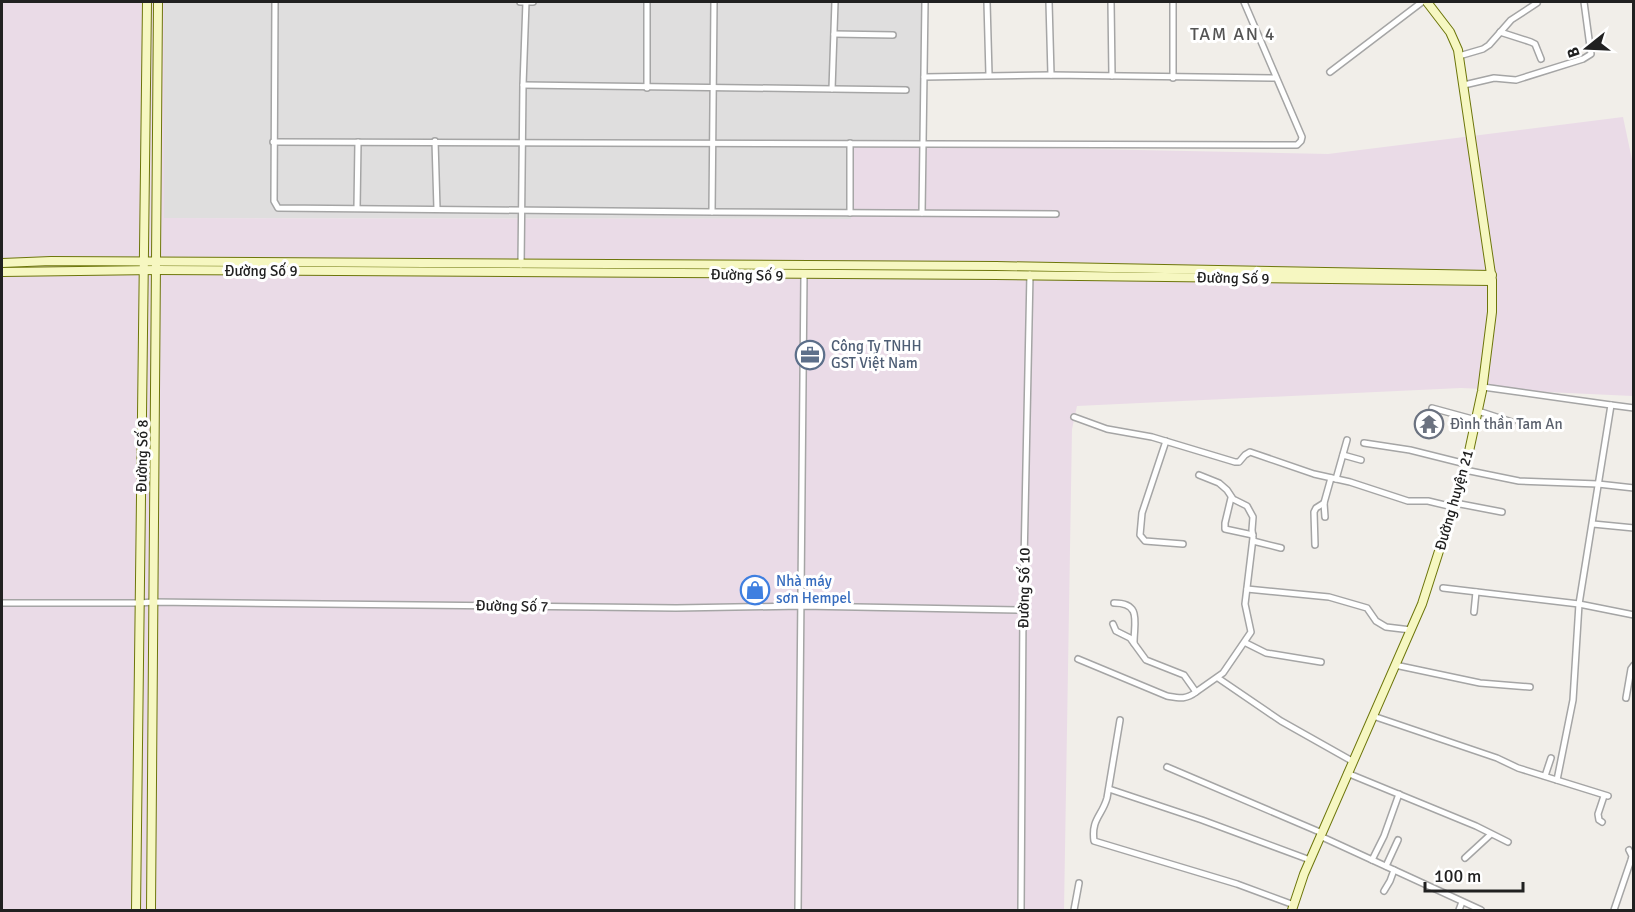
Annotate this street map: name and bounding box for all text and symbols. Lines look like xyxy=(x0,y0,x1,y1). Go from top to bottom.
north arrow xyxy=(1557,18,1617,78)
district label: TAM AN 4 xyxy=(1190,23,1276,45)
text: B xyxy=(1563,44,1585,60)
street label: Đường Số 9 xyxy=(225,262,297,280)
street label: Đường Số 9 xyxy=(710,265,784,285)
street label: Đường Số 9 xyxy=(1196,268,1270,288)
place label: Công Ty TNHH GST Việt Nam xyxy=(831,337,922,372)
office icon: Công Ty TNHH GST Việt Nam xyxy=(794,339,826,371)
temple icon: Đình thần Tam An xyxy=(1413,408,1445,440)
place label: Đình thần Tam An xyxy=(1450,415,1563,433)
street label: Đường Số 8 xyxy=(132,419,152,493)
street label: Đường huyện 21 xyxy=(1431,448,1477,552)
street label: Đường Số 10 xyxy=(1014,547,1034,629)
place label: Nhà máy sơn Hempel xyxy=(776,572,851,607)
shop icon: Nhà máy sơn Hempel xyxy=(739,574,771,606)
street label: Đường Số 7 xyxy=(475,596,549,616)
scale bar xyxy=(1425,855,1522,893)
text: 100 m xyxy=(1434,865,1481,887)

